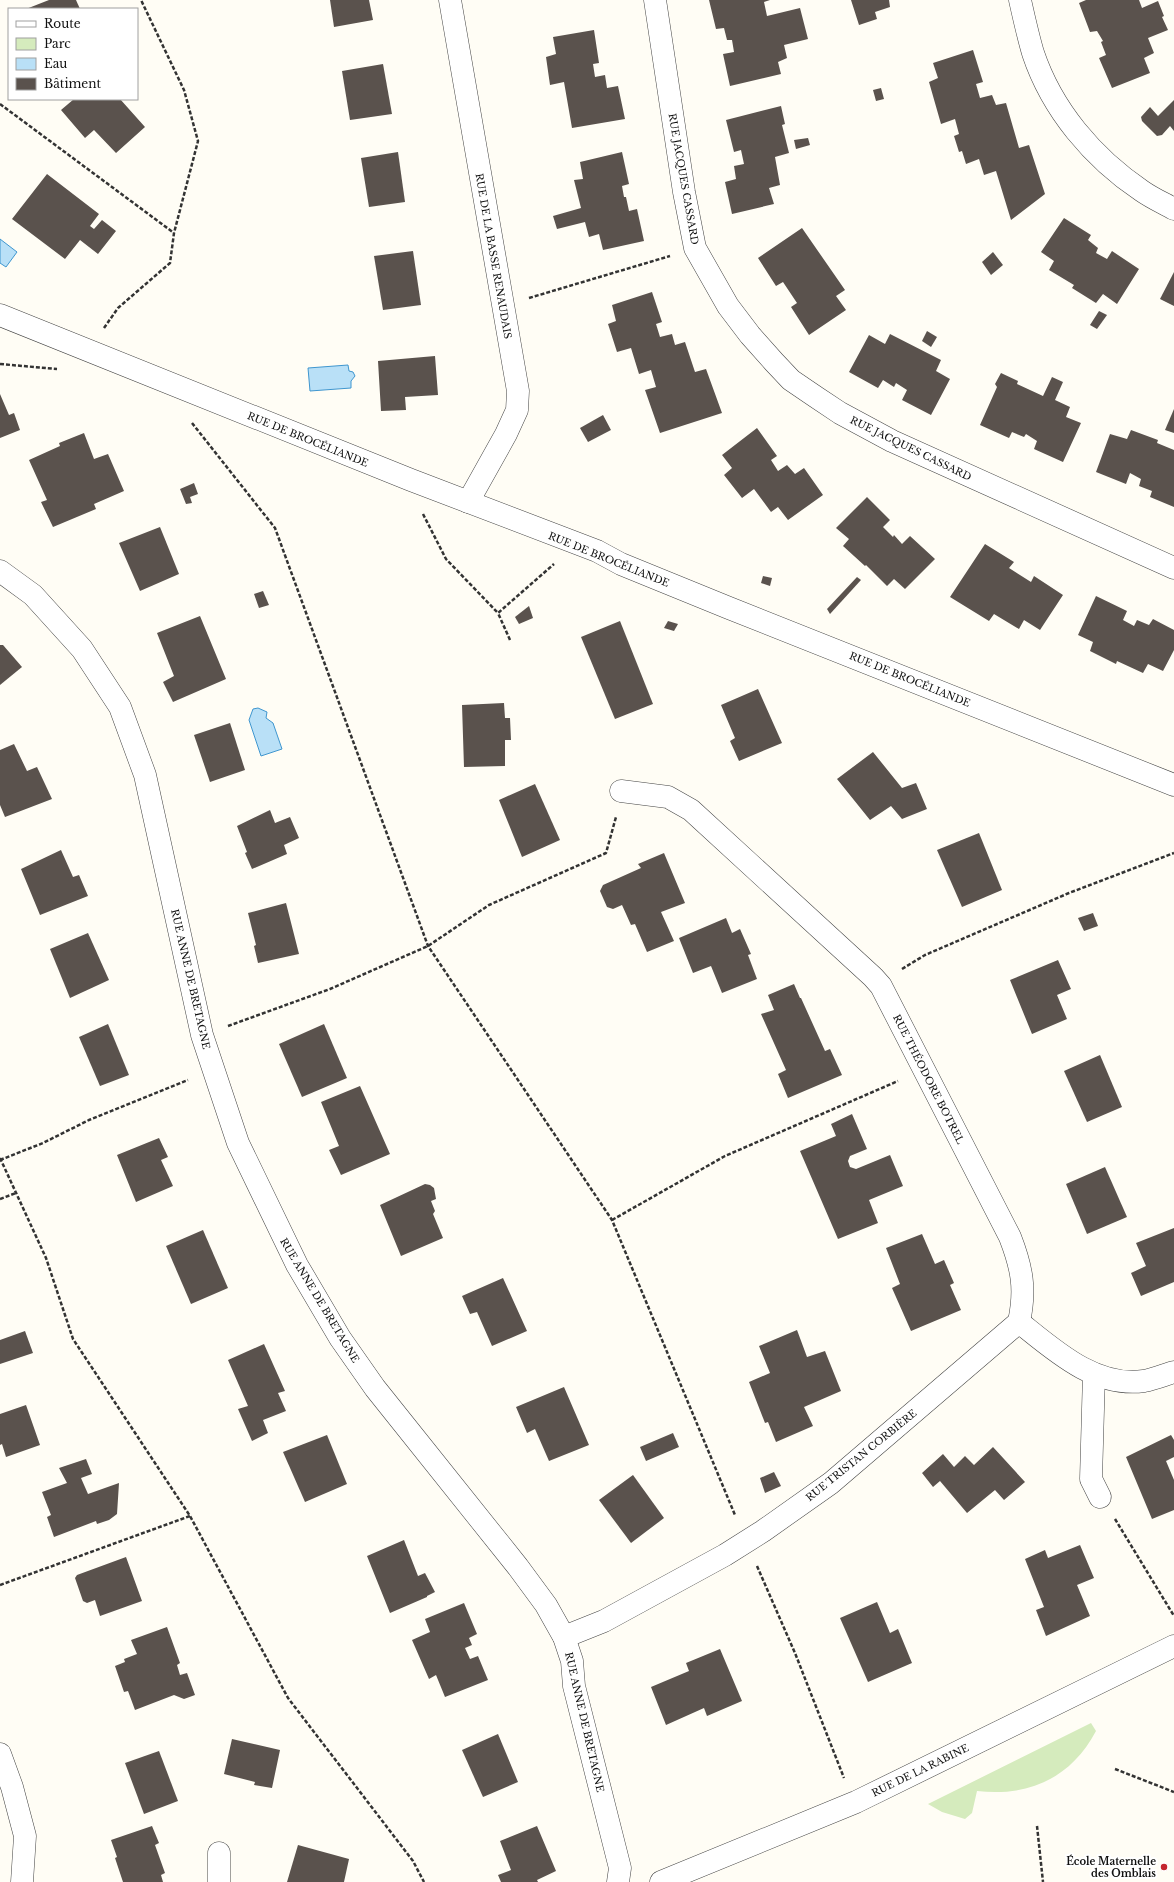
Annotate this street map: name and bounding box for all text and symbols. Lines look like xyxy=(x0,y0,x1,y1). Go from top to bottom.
legend xyxy=(8,8,138,100)
text: Route xyxy=(44,16,81,31)
text: Parc xyxy=(44,36,71,51)
text: Eau xyxy=(44,56,67,71)
text: Bâtiment xyxy=(44,76,102,91)
street label: RUE JACQUES CASSARD xyxy=(666,112,702,246)
street label: RUE DE LA BASSE RENAUDAIS xyxy=(473,172,514,340)
street label: RUE DE BROCÉLIANDE xyxy=(245,408,371,470)
street label: RUE JACQUES CASSARD xyxy=(848,413,974,484)
street label: RUE DE BROCÉLIANDE xyxy=(546,528,672,590)
street label: RUE DE BROCÉLIANDE xyxy=(847,648,973,710)
street label: RUE ANNE DE BRETAGNE xyxy=(168,908,213,1050)
street label: RUE THÉODORE BOTREL xyxy=(890,1012,968,1147)
street label: RUE ANNE DE BRETAGNE xyxy=(277,1235,362,1365)
street label: RUE TRISTAN CORBIÈRE xyxy=(803,1406,919,1504)
street label: RUE ANNE DE BRETAGNE xyxy=(562,1651,607,1793)
street label: RUE DE LA RABINE xyxy=(870,1741,971,1800)
place label: École Maternelle des Omblais xyxy=(1066,1854,1156,1880)
marker: École Maternelle des Omblais xyxy=(1159,1862,1169,1872)

